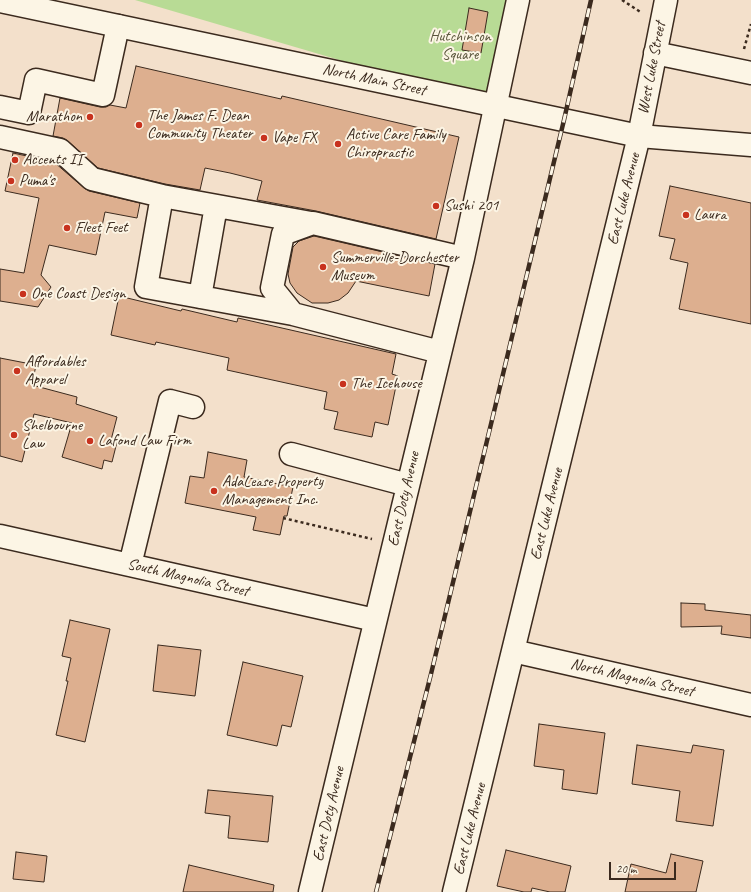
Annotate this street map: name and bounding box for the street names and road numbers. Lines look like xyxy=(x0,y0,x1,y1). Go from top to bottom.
street label: West Luke Street xyxy=(634,20,670,116)
street label: North Main Street xyxy=(321,60,427,100)
street label: East Luke Avenue xyxy=(603,151,645,247)
street label: East Doty Avenue xyxy=(384,450,424,548)
street label: East Luke Avenue xyxy=(526,466,568,562)
street label: South Magnolia Street xyxy=(125,555,251,601)
street label: North Magnolia Street xyxy=(569,654,695,702)
street label: East Doty Avenue xyxy=(309,765,349,863)
street label: East Luke Avenue xyxy=(449,781,491,877)

